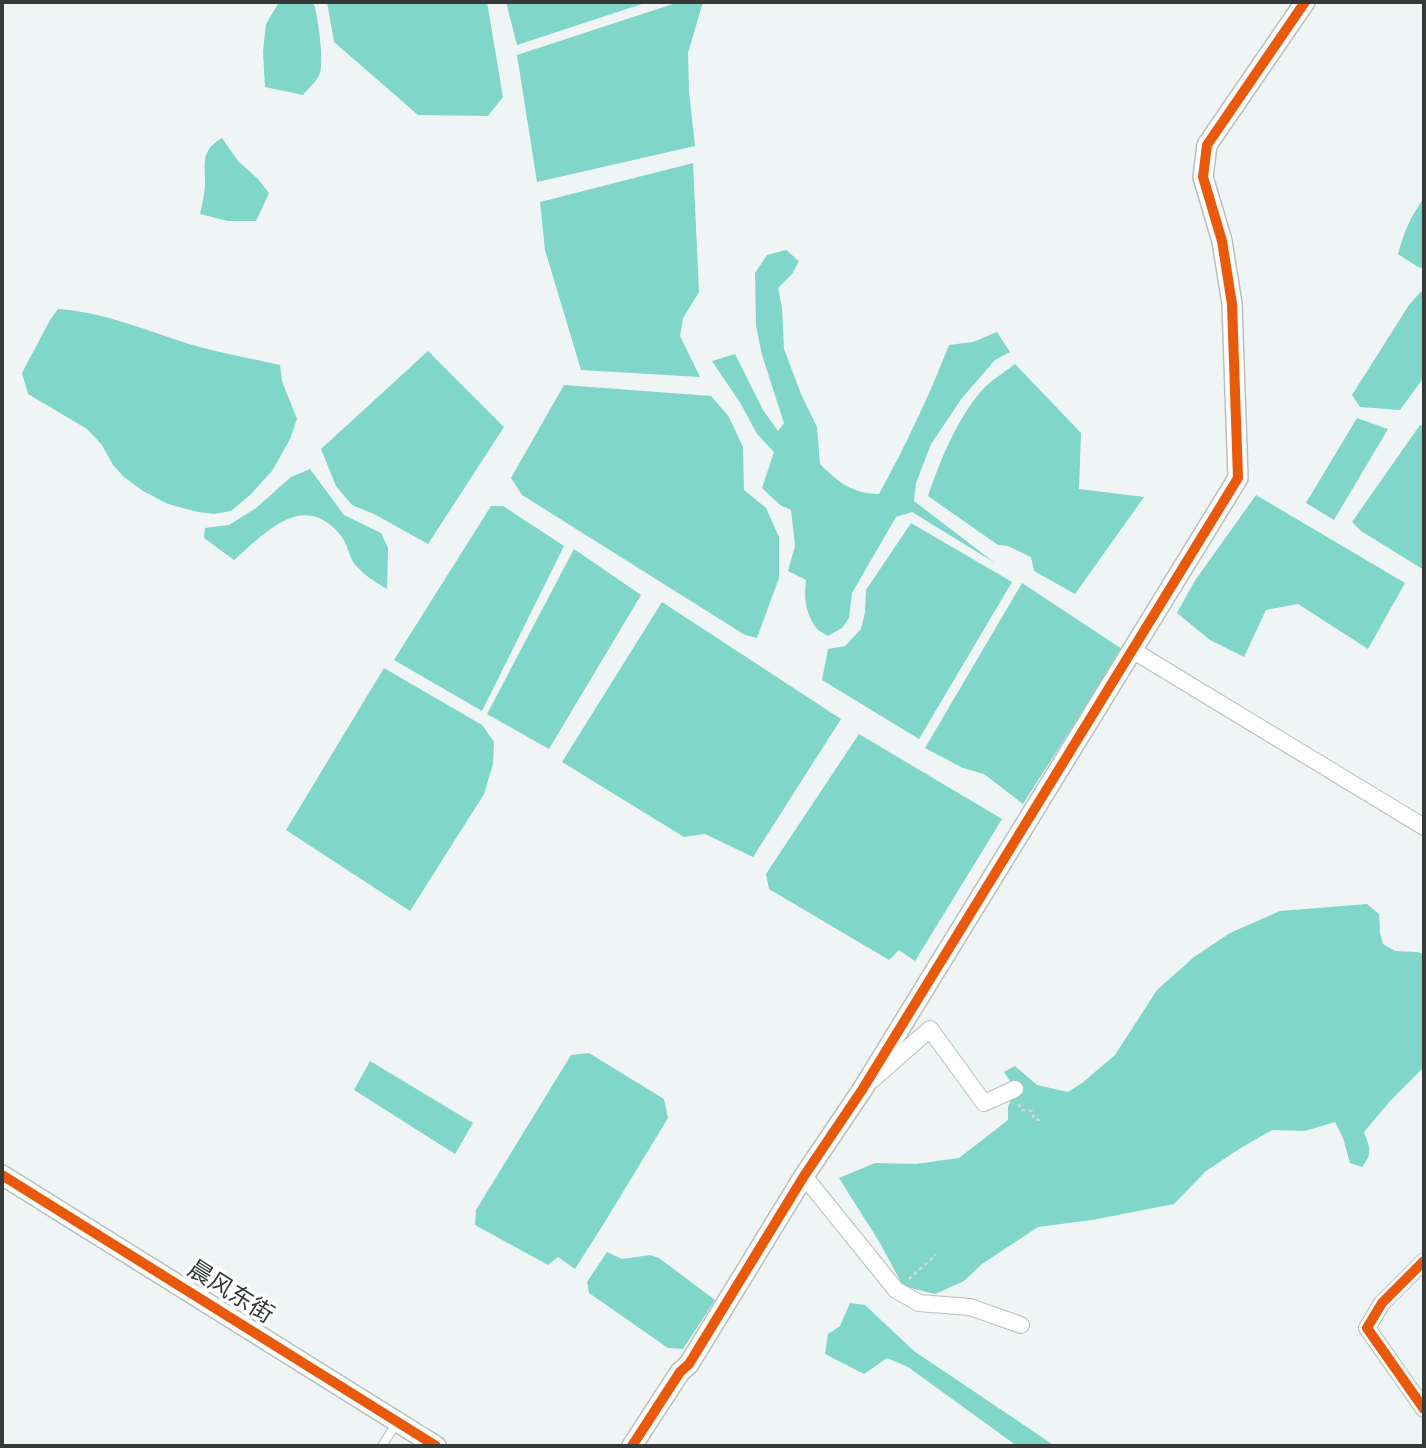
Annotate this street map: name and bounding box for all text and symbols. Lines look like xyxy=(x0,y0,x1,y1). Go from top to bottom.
street label: 晨风东街 xyxy=(182,1255,278,1331)

